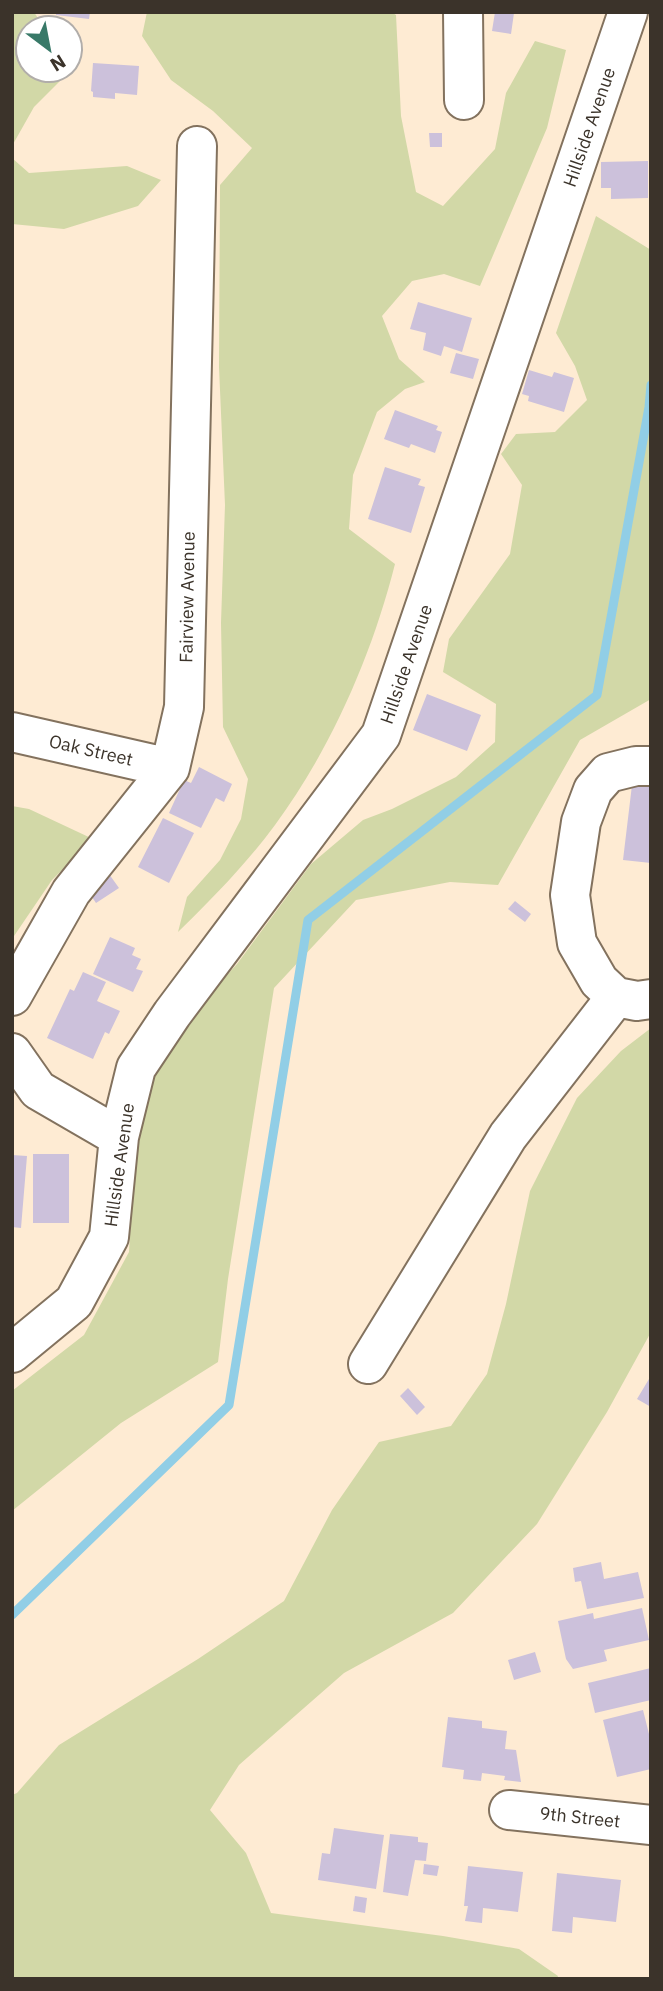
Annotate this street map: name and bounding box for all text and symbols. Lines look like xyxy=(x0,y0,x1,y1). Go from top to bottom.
north arrow xyxy=(14,14,84,84)
text: N xyxy=(46,50,70,77)
street label: Hillside Avenue xyxy=(558,64,620,190)
street label: Fairview Avenue xyxy=(174,531,200,663)
street label: Hillside Avenue xyxy=(375,601,437,727)
street label: Oak Street xyxy=(47,729,135,771)
street label: Hillside Avenue xyxy=(99,1101,139,1228)
street label: 9th Street xyxy=(539,1801,621,1833)

